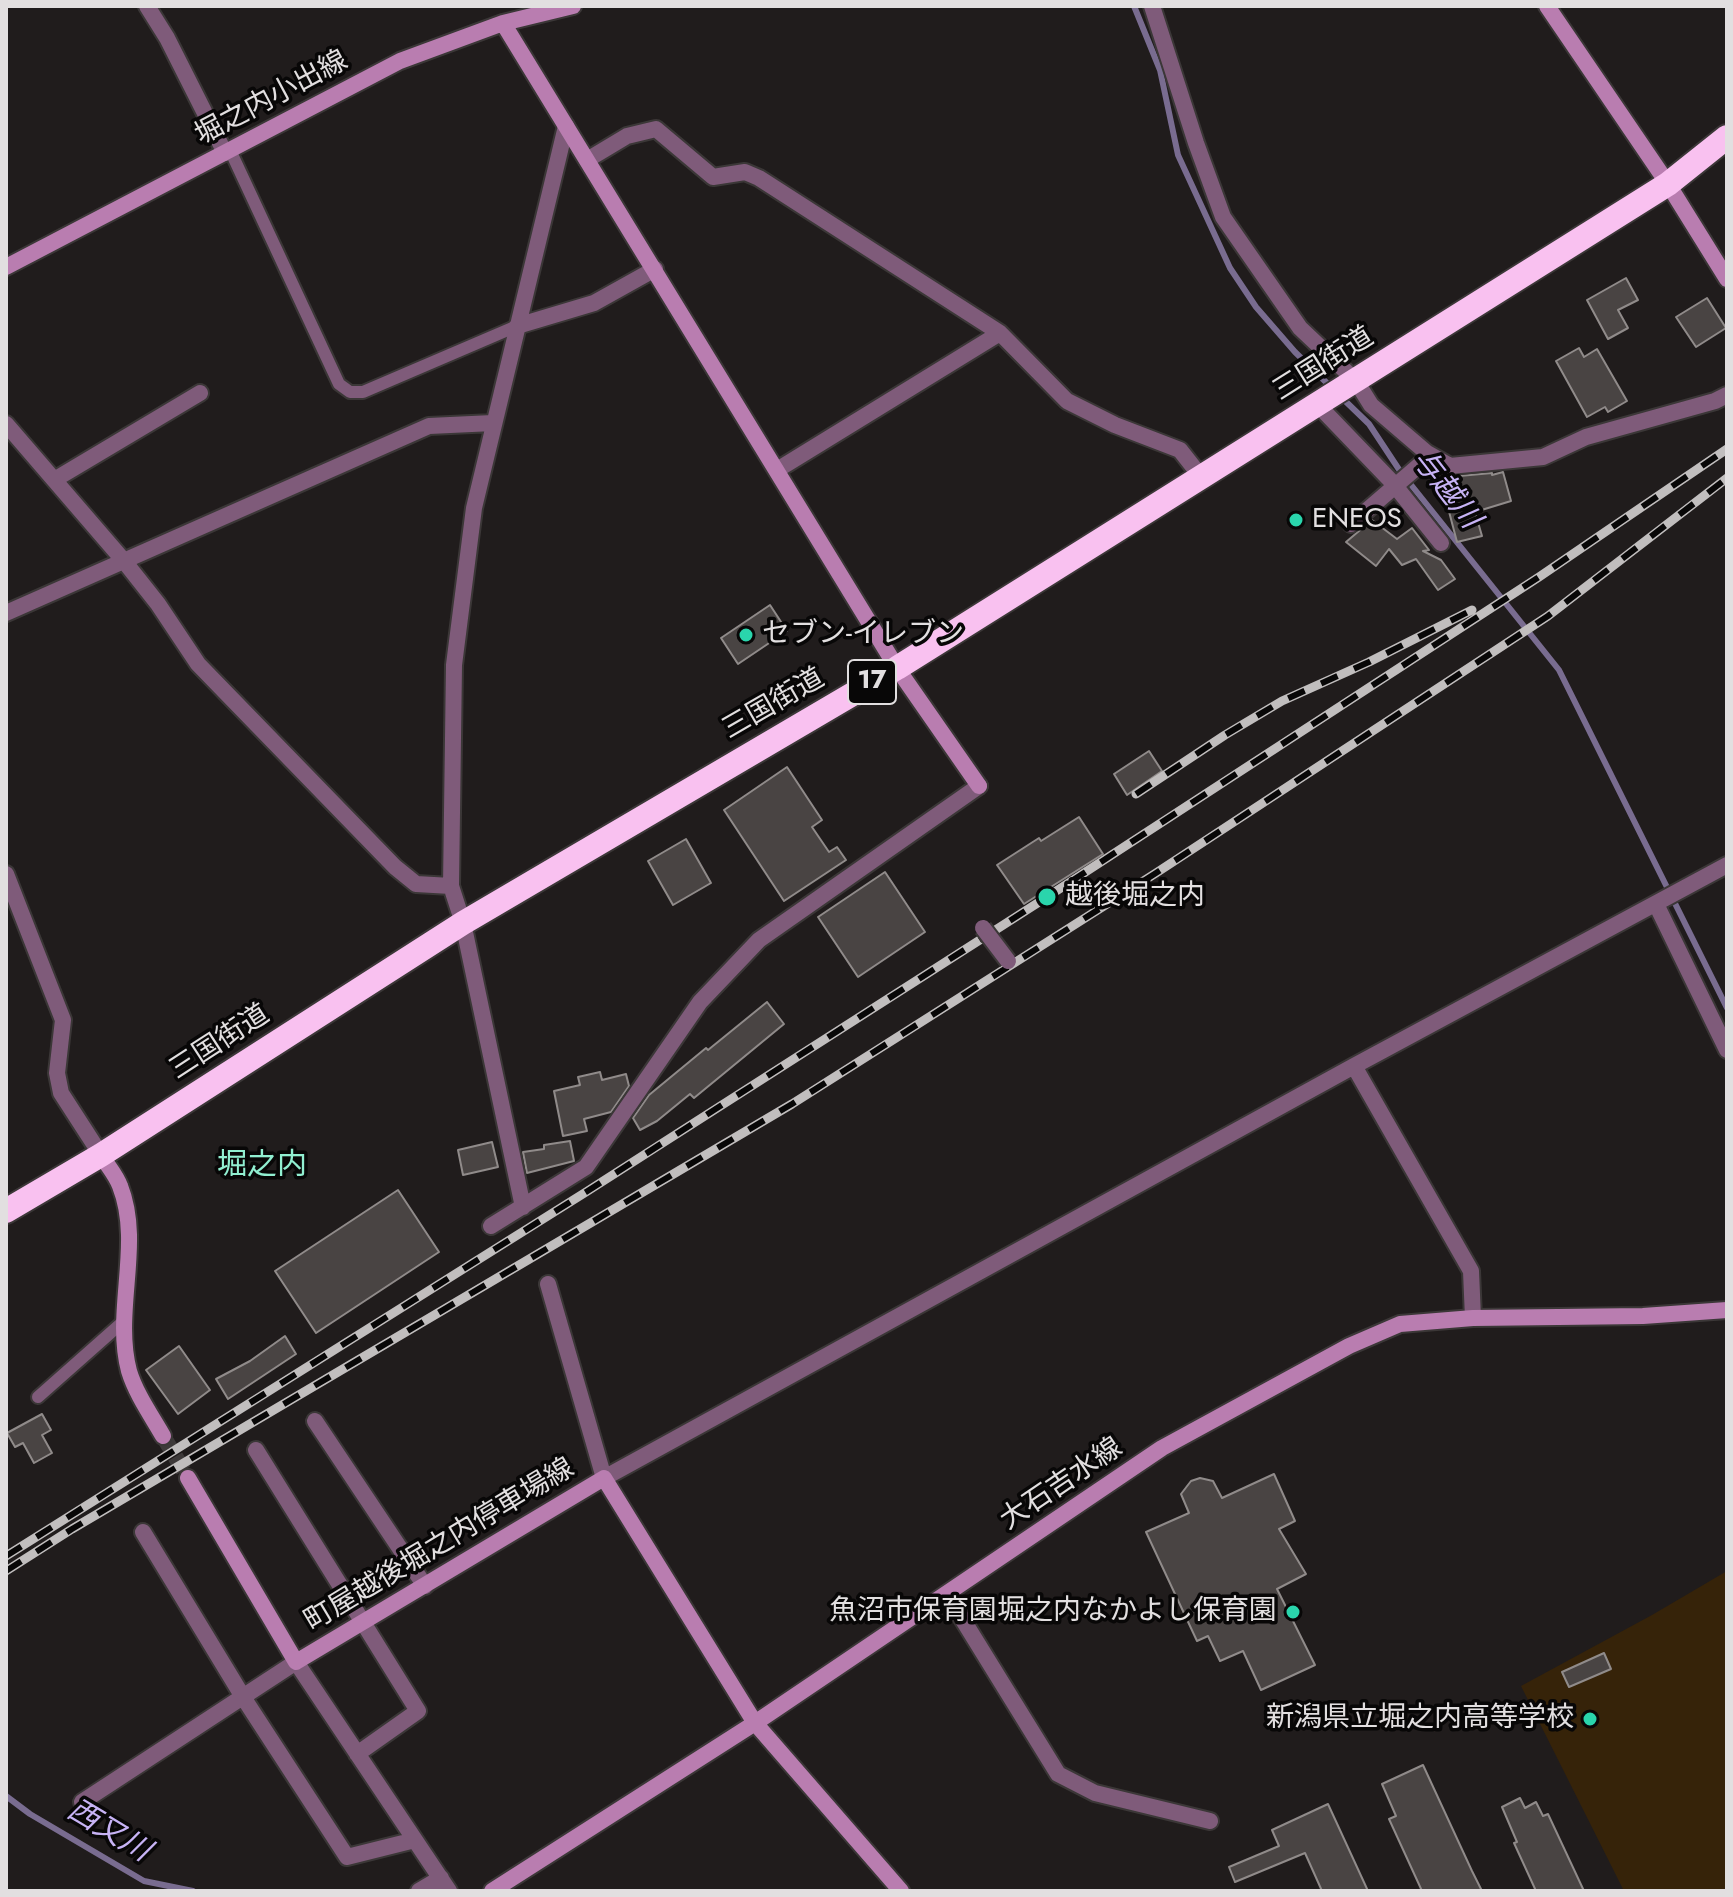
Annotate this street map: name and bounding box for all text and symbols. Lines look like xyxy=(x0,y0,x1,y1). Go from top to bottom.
street label: 堀之内小出線 xyxy=(190,45,354,153)
street label: 三国街道 xyxy=(1268,321,1380,409)
water label: 与越川 xyxy=(1403,443,1487,537)
place label: ENEOS xyxy=(1312,503,1402,537)
marker: ENEOS xyxy=(1287,511,1305,529)
place label: セブン-イレブン xyxy=(762,618,964,652)
marker: セブン-イレブン xyxy=(737,626,755,644)
road number: 17 xyxy=(848,660,896,704)
street label: 三国街道 xyxy=(717,662,831,748)
place label: 越後堀之内 xyxy=(1065,880,1205,914)
marker: 越後堀之内 xyxy=(1036,886,1058,908)
street label: 三国街道 xyxy=(164,998,276,1088)
district label: 堀之内 xyxy=(217,1149,307,1185)
street label: 大石吉水線 xyxy=(995,1432,1129,1538)
street label: 町屋越後堀之内停車場線 xyxy=(299,1452,581,1640)
place label: 魚沼市保育園堀之内なかよし保育園 xyxy=(829,1595,1277,1629)
marker: 魚沼市保育園堀之内なかよし保育園 xyxy=(1284,1603,1302,1621)
place label: 新潟県立堀之内高等学校 xyxy=(1266,1702,1574,1736)
marker: 新潟県立堀之内高等学校 xyxy=(1581,1710,1599,1728)
water label: 西又川 xyxy=(60,1793,156,1871)

